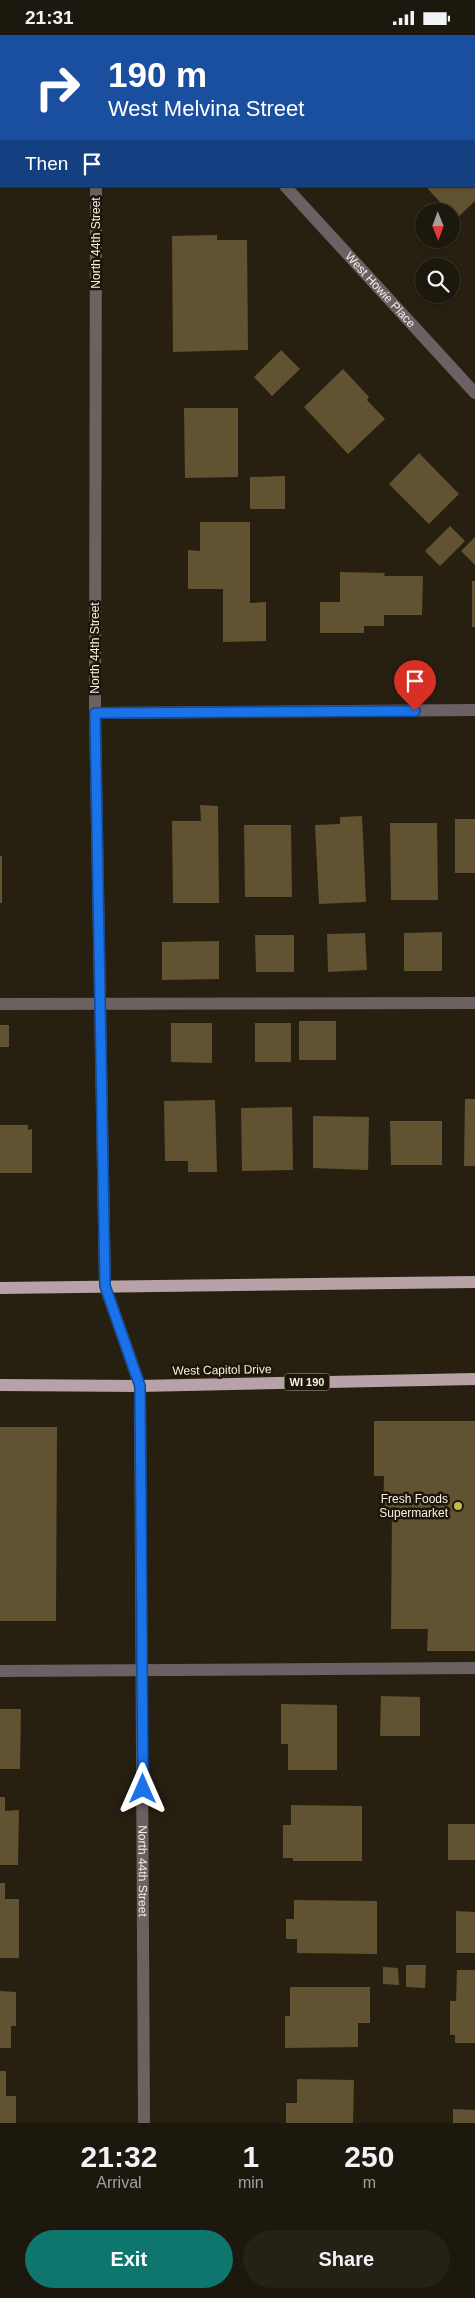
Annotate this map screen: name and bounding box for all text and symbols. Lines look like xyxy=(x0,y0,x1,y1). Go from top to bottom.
text: 21:31 xyxy=(25,7,74,28)
icon: right xyxy=(25,55,90,120)
text: 190 m xyxy=(108,55,207,94)
text: West Melvina Street xyxy=(108,96,304,121)
icon: arrive xyxy=(78,150,106,178)
text: Then xyxy=(25,153,68,174)
street label: North 44th Street xyxy=(89,197,103,289)
north arrow xyxy=(415,203,460,247)
map controls xyxy=(415,203,460,303)
street label: West Howie Place xyxy=(342,249,419,331)
button: search xyxy=(415,258,460,303)
street label: North 44th Street xyxy=(88,602,102,694)
pin xyxy=(394,660,436,711)
icon: arrive xyxy=(401,667,429,695)
street label: West Capitol Drive xyxy=(172,1362,272,1378)
road number: WI 190 xyxy=(284,1373,330,1390)
place label: Fresh Foods Supermarket xyxy=(379,1492,449,1520)
marker: Fresh Foods Supermarket xyxy=(452,1500,464,1512)
position arrow xyxy=(116,1762,168,1814)
street label: North 44th Street xyxy=(135,1825,150,1917)
text: 21:32 xyxy=(81,2140,157,2173)
text: 1 xyxy=(242,2140,259,2173)
text: 250 xyxy=(344,2140,394,2173)
text: Arrival xyxy=(96,2174,142,2191)
text: min xyxy=(238,2174,264,2191)
text: m xyxy=(363,2174,376,2191)
button: Exit xyxy=(25,2230,233,2288)
button: Share xyxy=(243,2230,450,2288)

